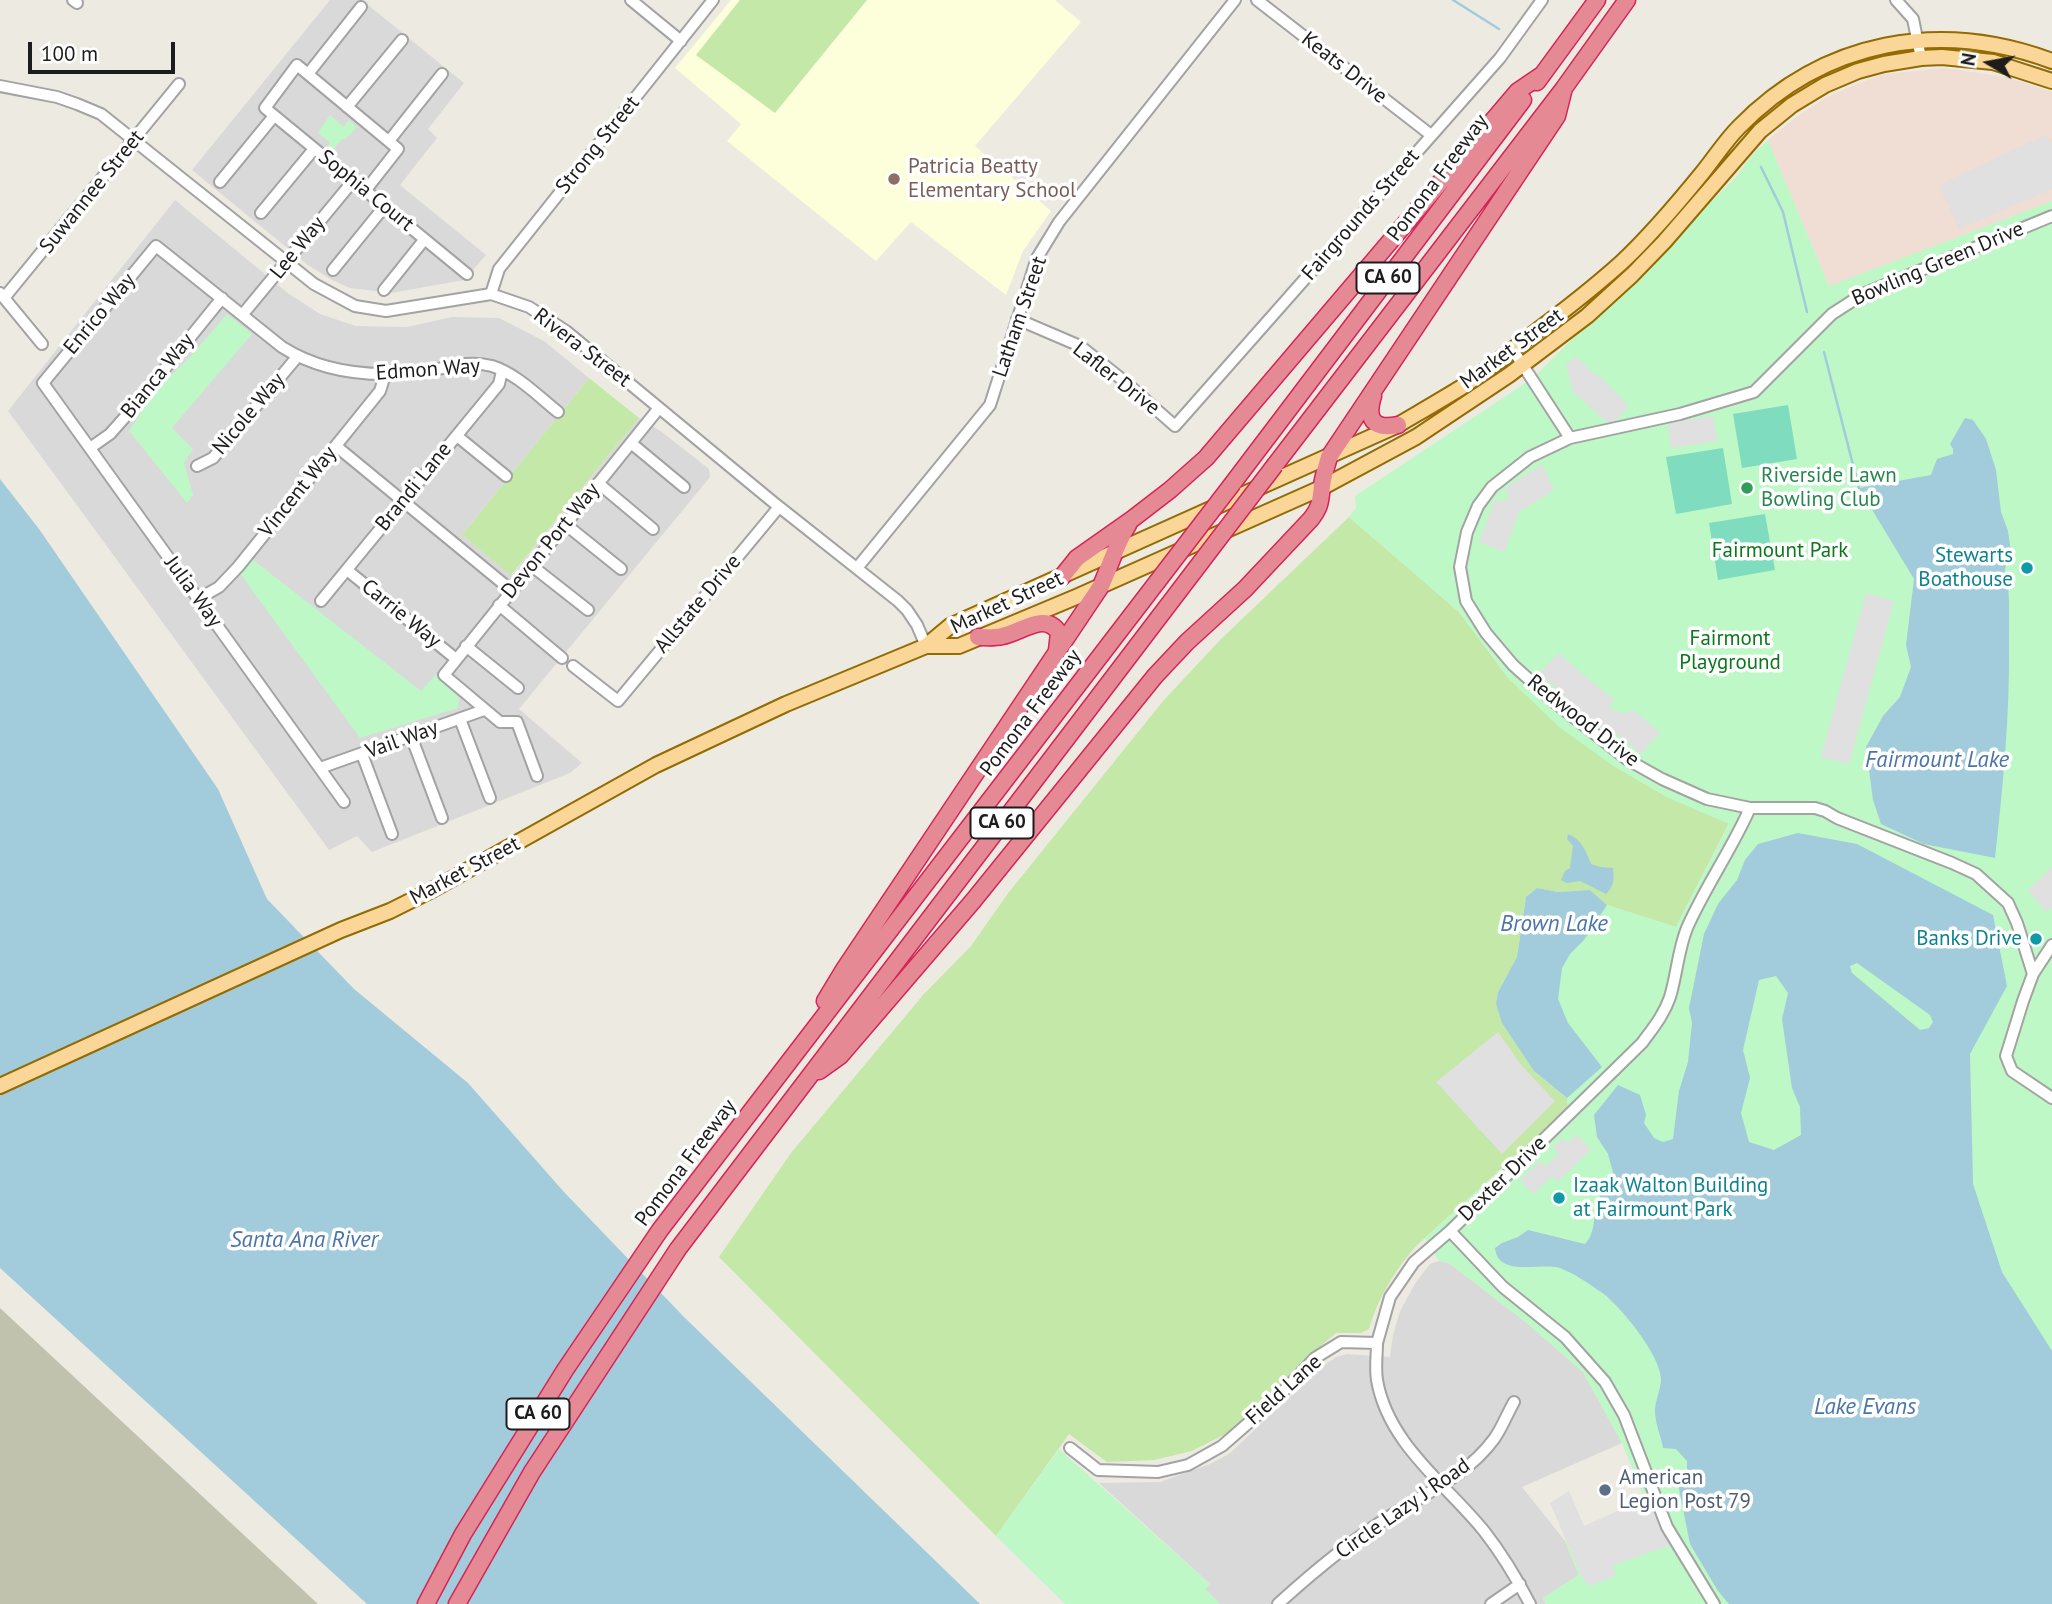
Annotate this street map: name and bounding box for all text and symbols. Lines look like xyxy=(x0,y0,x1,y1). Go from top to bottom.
street label: Keats Drive xyxy=(1296,27,1392,109)
scale bar xyxy=(32,28,178,72)
north arrow xyxy=(1954,28,2024,98)
text: 100 m xyxy=(41,40,98,67)
text: N xyxy=(1955,51,1981,68)
street label: Strong Street xyxy=(551,91,645,199)
street label: Pomona Freeway xyxy=(1382,109,1494,247)
street label: Suwannee Street xyxy=(34,125,150,259)
street label: Fairgrounds Street xyxy=(1297,144,1425,286)
street label: Sophia Court xyxy=(313,145,419,237)
place label: Patricia Beatty Elementary School xyxy=(908,154,1076,204)
marker: Patricia Beatty Elementary School xyxy=(886,171,902,187)
street label: Lee Way xyxy=(265,212,331,284)
street label: Bowling Green Drive xyxy=(1848,216,2028,312)
street label: Latham Street xyxy=(988,253,1052,381)
road number: CA 60 xyxy=(1356,262,1420,294)
street label: Enrico Way xyxy=(59,268,141,360)
street label: Rivera Street xyxy=(528,303,636,393)
street label: Market Street xyxy=(1456,303,1568,395)
street label: Bianca Way xyxy=(116,328,200,424)
street label: Lafler Drive xyxy=(1067,337,1165,421)
street label: Edmon Way xyxy=(375,354,481,386)
street label: Nicole Way xyxy=(207,368,291,460)
street label: Brandi Lane xyxy=(371,438,457,536)
street label: Vincent Way xyxy=(254,441,342,543)
place label: Riverside Lawn Bowling Club xyxy=(1761,463,1897,513)
street label: Devon Port Way xyxy=(497,478,605,604)
marker: Riverside Lawn Bowling Club xyxy=(1739,480,1755,496)
park label: Fairmount Park xyxy=(1712,538,1848,564)
place label: Stewarts Boathouse xyxy=(1918,543,2013,593)
street label: Allstate Drive xyxy=(649,549,747,659)
street label: Julia Way xyxy=(159,551,227,633)
marker: Stewarts Boathouse xyxy=(2019,560,2035,576)
street label: Market Street xyxy=(947,566,1067,640)
street label: Carrie Way xyxy=(356,574,446,654)
park label: Fairmont Playground xyxy=(1679,626,1781,676)
street label: Pomona Freeway xyxy=(975,644,1087,782)
street label: Redwood Drive xyxy=(1522,669,1644,773)
street label: Vail Way xyxy=(362,715,442,765)
water label: Fairmount Lake xyxy=(1865,746,2009,774)
road number: CA 60 xyxy=(970,808,1034,838)
street label: Market Street xyxy=(406,831,524,911)
water label: Brown Lake xyxy=(1500,910,1608,938)
place label: Banks Drive xyxy=(1916,926,2022,952)
marker: Banks Drive xyxy=(2028,931,2044,947)
street label: Pomona Freeway xyxy=(630,1094,742,1232)
street label: Dexter Drive xyxy=(1454,1131,1552,1227)
place label: Izaak Walton Building at Fairmount Park xyxy=(1573,1173,1768,1223)
marker: Izaak Walton Building at Fairmount Park xyxy=(1551,1190,1567,1206)
water label: Santa Ana River xyxy=(230,1226,378,1254)
street label: Field Lane xyxy=(1241,1349,1327,1431)
water label: Lake Evans xyxy=(1814,1393,1916,1421)
road number: CA 60 xyxy=(506,1398,570,1430)
street label: Circle Lazy J Road xyxy=(1331,1453,1475,1565)
place label: American Legion Post 79 xyxy=(1619,1465,1751,1515)
marker: American Legion Post 79 xyxy=(1597,1482,1613,1498)

